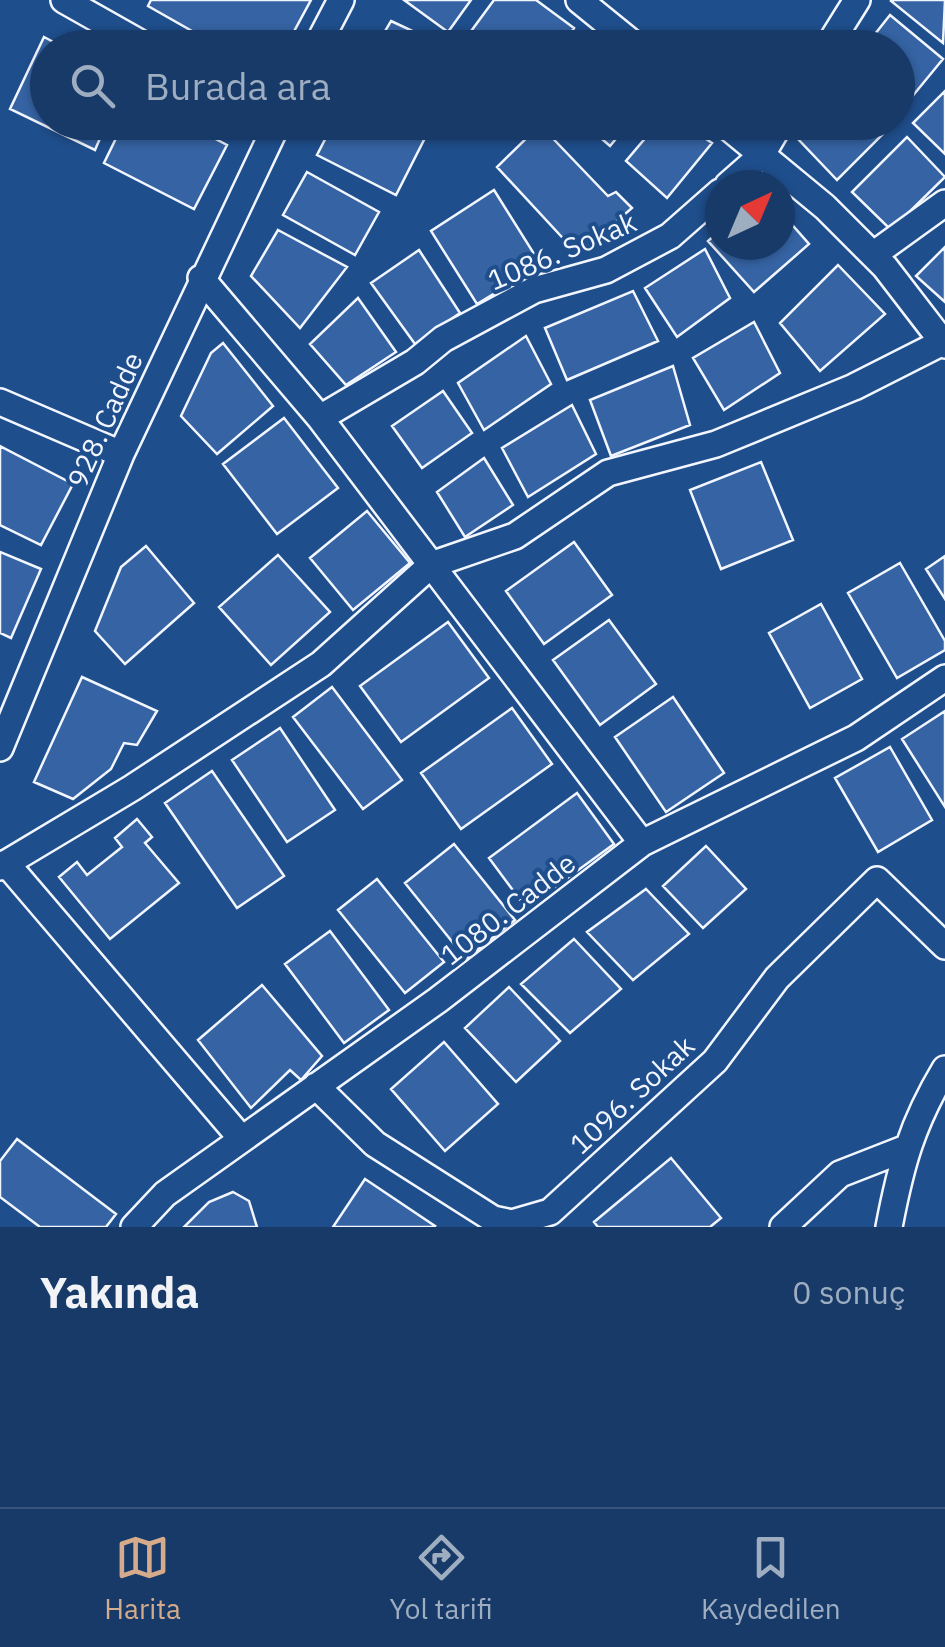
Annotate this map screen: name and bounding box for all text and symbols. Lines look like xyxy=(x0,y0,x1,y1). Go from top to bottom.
search box xyxy=(30,30,915,140)
icon: search xyxy=(65,58,120,113)
text: Burada ara xyxy=(145,61,331,110)
north arrow xyxy=(705,170,795,260)
street label: 1086. Sokak xyxy=(482,203,642,298)
street label: 928. Cadde xyxy=(58,346,151,493)
street label: 1080. Cadde xyxy=(433,844,583,973)
street label: 1096. Sokak xyxy=(561,1027,702,1162)
text: Yakında xyxy=(40,1265,199,1320)
text: 0 sonuç xyxy=(792,1271,905,1313)
tab: Harita xyxy=(104,1530,181,1627)
tab: Yol tarifi xyxy=(390,1530,493,1627)
tab: Kaydedilen xyxy=(701,1530,841,1627)

